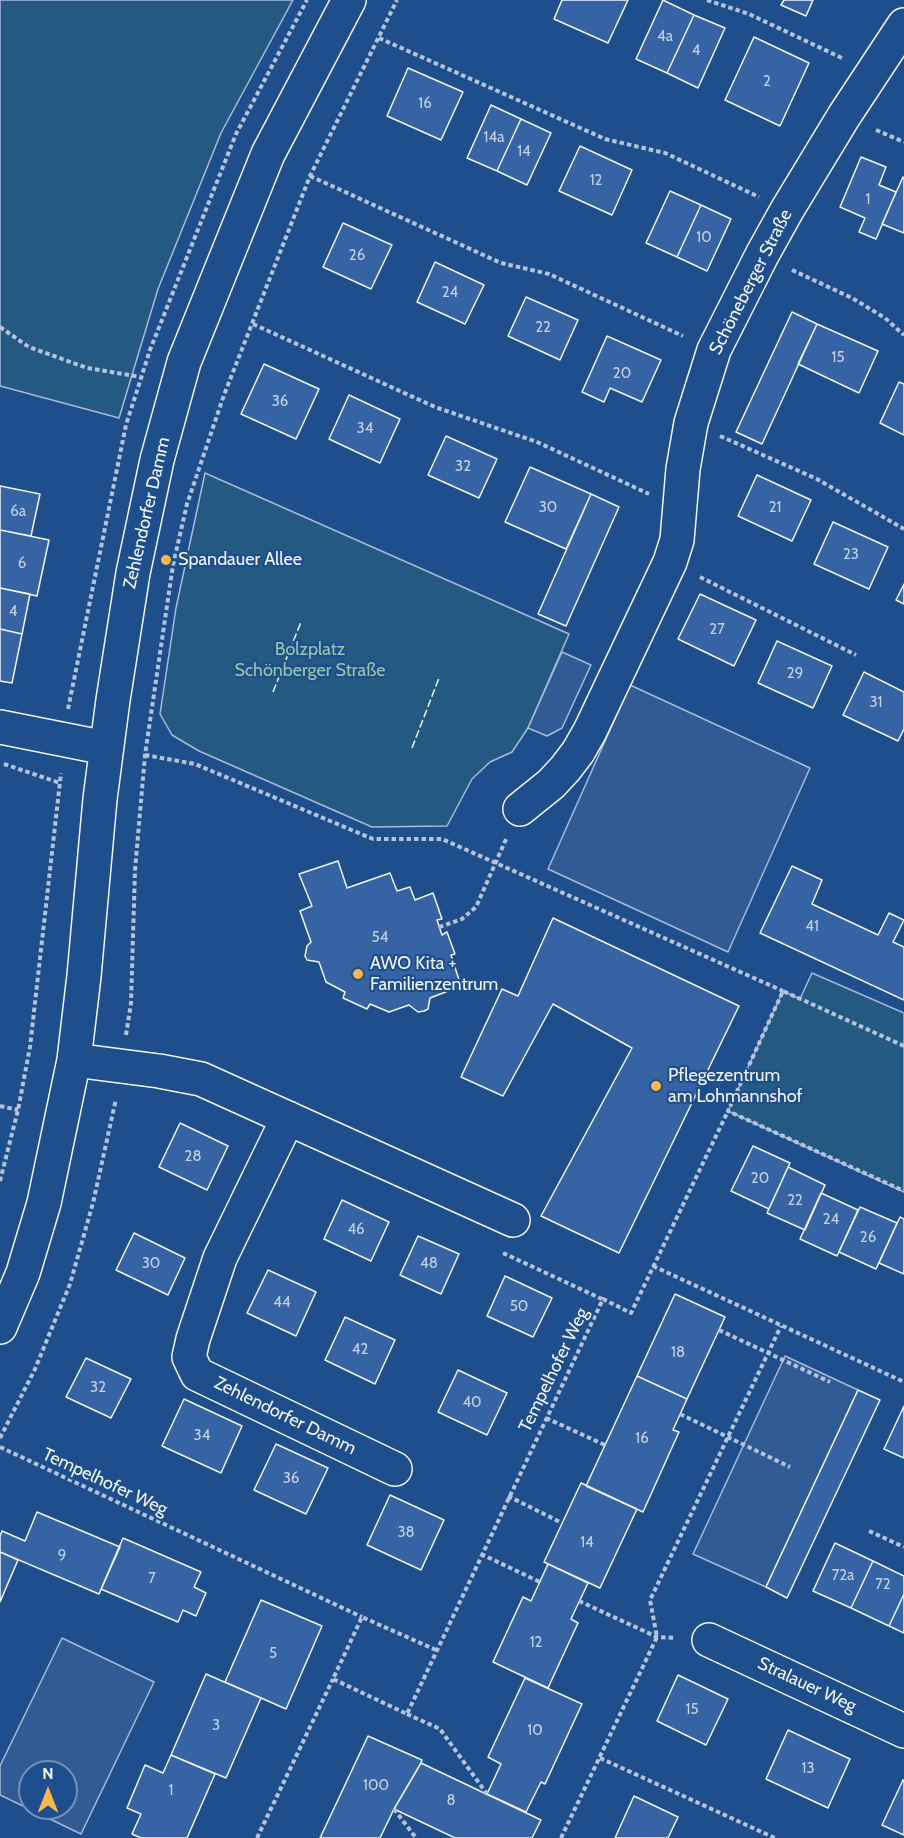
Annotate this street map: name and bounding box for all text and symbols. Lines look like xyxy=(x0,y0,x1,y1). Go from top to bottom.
house number: 4a xyxy=(657,28,673,46)
house number: 4 xyxy=(692,42,700,60)
house number: 2 xyxy=(763,73,771,91)
house number: 16 xyxy=(418,95,432,113)
house number: 14a xyxy=(484,129,504,147)
house number: 14 xyxy=(517,143,531,161)
house number: 12 xyxy=(590,172,602,190)
house number: 1 xyxy=(866,191,870,209)
street label: Schöneberger Straße xyxy=(705,206,797,358)
house number: 10 xyxy=(696,229,712,247)
house number: 26 xyxy=(349,247,365,265)
house number: 24 xyxy=(442,284,458,302)
house number: 22 xyxy=(535,319,551,337)
house number: 15 xyxy=(831,349,845,367)
house number: 20 xyxy=(613,365,631,383)
house number: 36 xyxy=(272,393,288,411)
house number: 34 xyxy=(357,420,373,438)
street label: Zehlendorfer Damm xyxy=(119,435,175,591)
house number: 32 xyxy=(455,458,471,476)
house number: 30 xyxy=(539,499,557,517)
house number: 21 xyxy=(769,499,781,517)
house number: 6a xyxy=(10,503,26,521)
house number: 23 xyxy=(843,546,859,564)
place label: Spandauer Allee xyxy=(178,549,302,571)
marker: Spandauer Allee xyxy=(159,553,173,567)
house number: 6 xyxy=(18,555,26,573)
house number: 4 xyxy=(9,603,17,621)
house number: 27 xyxy=(709,621,725,639)
park label: Bolzplatz Schönberger Straße xyxy=(234,639,386,682)
house number: 29 xyxy=(787,665,803,683)
house number: 31 xyxy=(869,694,883,712)
house number: 41 xyxy=(805,918,819,936)
house number: 54 xyxy=(372,929,388,947)
place label: AWO Kita + Familienzentrum xyxy=(370,953,498,996)
marker: AWO Kita + Familienzentrum xyxy=(351,967,365,981)
place label: Pflegezentrum am Lohmannshof xyxy=(668,1065,802,1108)
marker: Pflegezentrum am Lohmannshof xyxy=(649,1079,663,1093)
house number: 28 xyxy=(185,1148,201,1166)
house number: 20 xyxy=(751,1170,769,1188)
house number: 22 xyxy=(787,1192,803,1210)
house number: 24 xyxy=(823,1211,839,1229)
house number: 46 xyxy=(347,1221,365,1239)
house number: 26 xyxy=(860,1229,876,1247)
house number: 30 xyxy=(142,1255,160,1273)
house number: 48 xyxy=(420,1255,438,1273)
house number: 44 xyxy=(273,1294,291,1312)
house number: 50 xyxy=(510,1298,528,1316)
street label: Tempelhofer Weg xyxy=(515,1304,593,1436)
house number: 42 xyxy=(352,1341,368,1359)
house number: 18 xyxy=(671,1344,685,1362)
street label: Zehlendorfer Damm xyxy=(211,1372,359,1460)
house number: 32 xyxy=(90,1379,106,1397)
house number: 40 xyxy=(462,1394,482,1412)
house number: 34 xyxy=(194,1427,210,1445)
house number: 16 xyxy=(635,1430,649,1448)
street label: Tempelhofer Weg xyxy=(39,1444,171,1520)
house number: 36 xyxy=(283,1470,299,1488)
house number: 38 xyxy=(397,1524,415,1542)
house number: 14 xyxy=(580,1534,594,1552)
house number: 9 xyxy=(58,1547,66,1565)
house number: 72a xyxy=(832,1567,854,1585)
house number: 7 xyxy=(148,1570,156,1588)
house number: 72 xyxy=(875,1576,891,1594)
house number: 12 xyxy=(530,1634,542,1652)
house number: 5 xyxy=(269,1645,277,1663)
street label: Stralauer Weg xyxy=(754,1653,860,1717)
house number: 15 xyxy=(685,1701,699,1719)
house number: 3 xyxy=(212,1717,220,1735)
house number: 10 xyxy=(527,1722,543,1740)
north arrow xyxy=(18,1760,78,1820)
house number: 13 xyxy=(801,1760,815,1778)
text: N xyxy=(42,1764,54,1783)
house number: 100 xyxy=(363,1777,389,1795)
house number: 1 xyxy=(169,1782,173,1800)
house number: 8 xyxy=(446,1792,456,1810)

